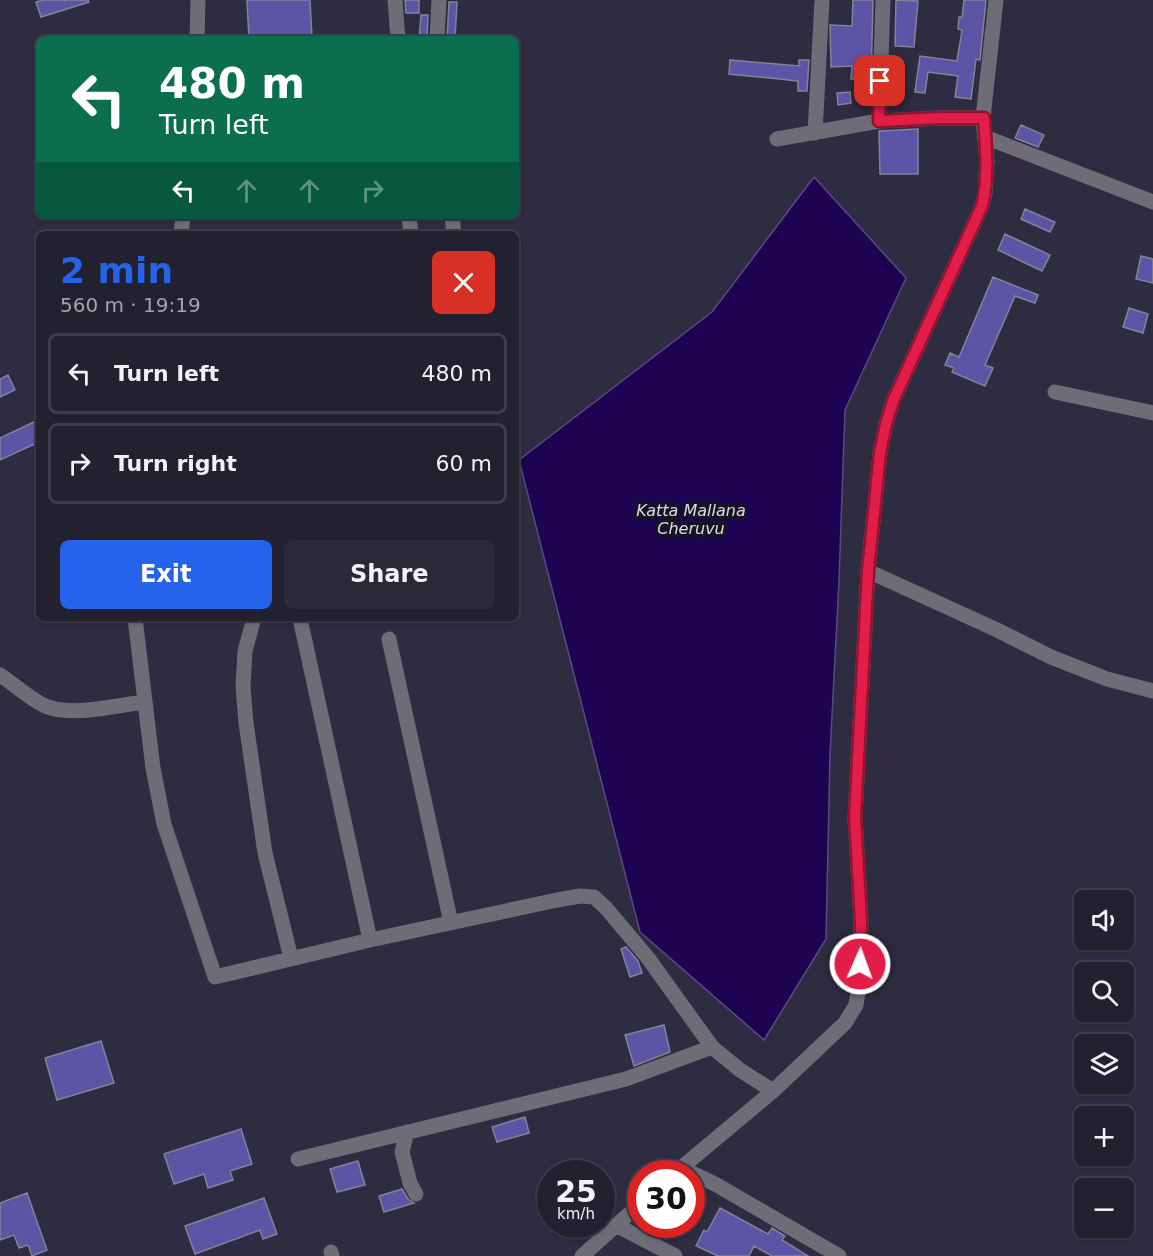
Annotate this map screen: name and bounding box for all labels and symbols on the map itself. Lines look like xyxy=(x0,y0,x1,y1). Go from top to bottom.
pin xyxy=(854,55,905,106)
water label: Katta Mallana Cheruvu xyxy=(636,501,746,538)
position arrow xyxy=(828,932,892,996)
speed limit sign: 30 xyxy=(627,1160,705,1238)

